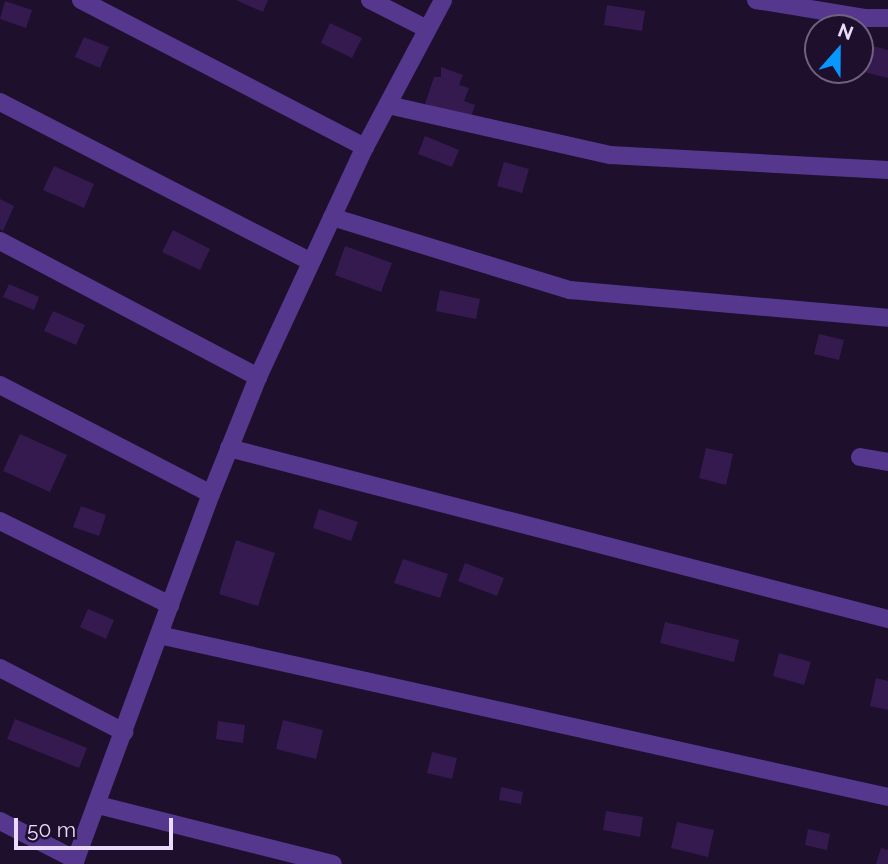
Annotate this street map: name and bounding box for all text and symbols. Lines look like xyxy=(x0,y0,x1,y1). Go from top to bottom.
north arrow xyxy=(804,14,874,84)
text: N xyxy=(835,18,857,44)
scale bar xyxy=(18,804,177,848)
text: 50 m xyxy=(27,817,76,842)

